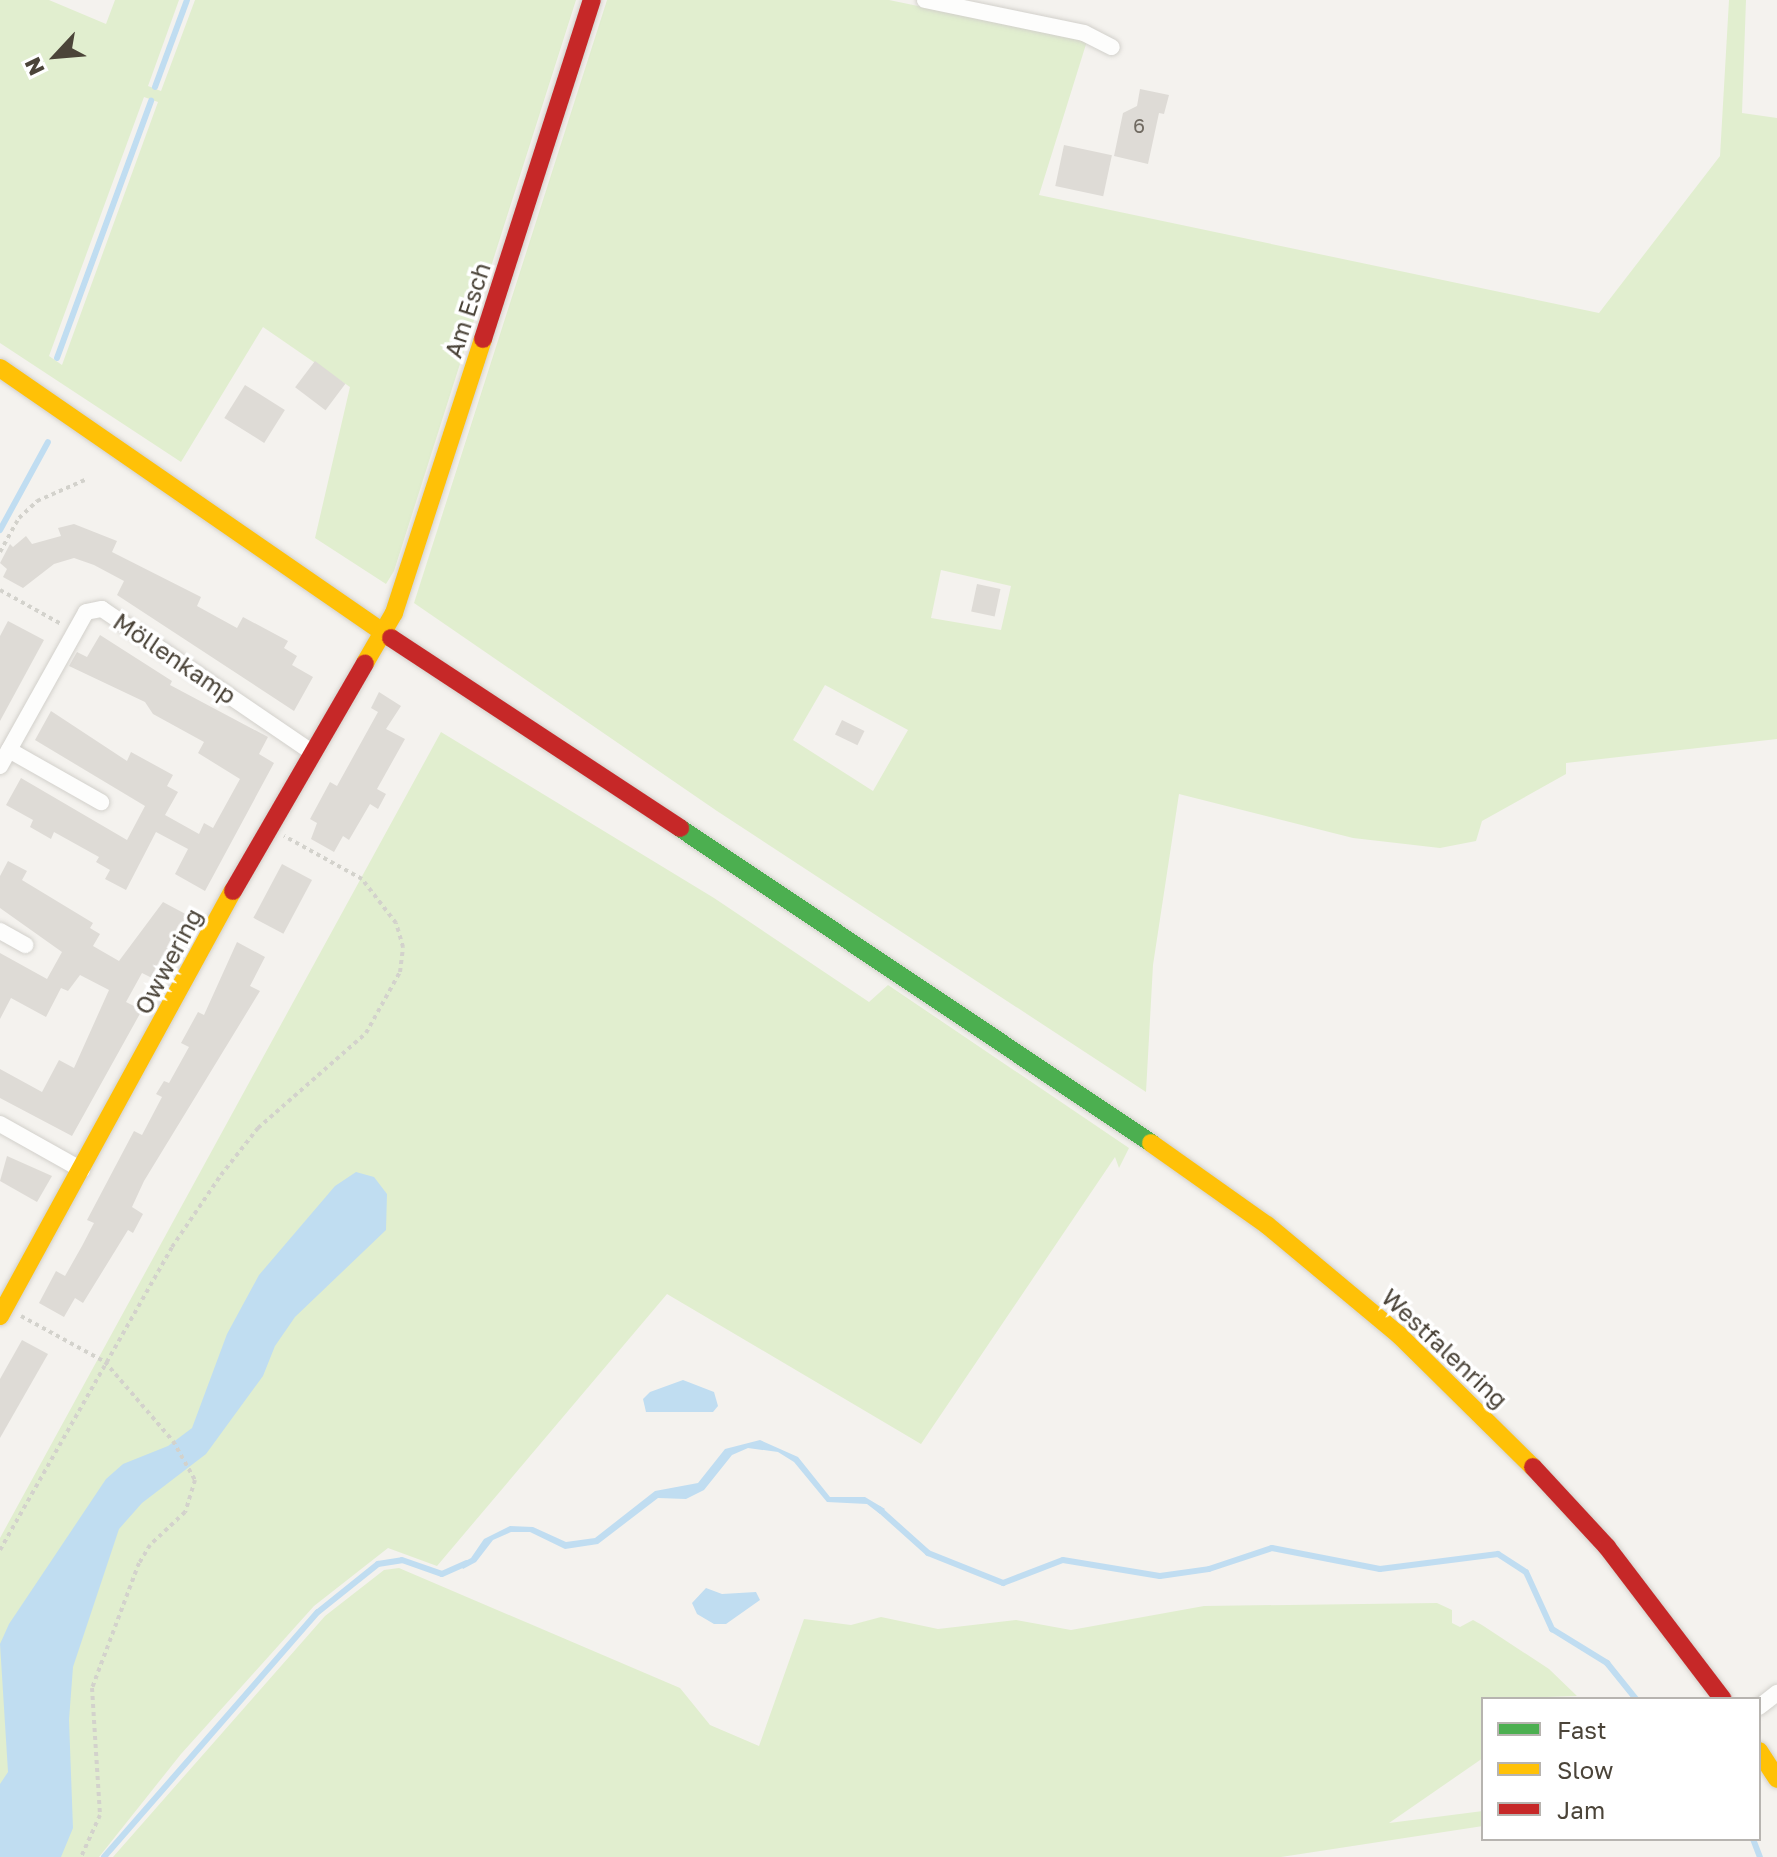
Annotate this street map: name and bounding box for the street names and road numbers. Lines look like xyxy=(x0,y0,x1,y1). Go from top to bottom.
street label: Am Esch xyxy=(438,259,496,361)
street label: Möllenkamp xyxy=(108,606,242,710)
street label: Owwering xyxy=(128,903,208,1019)
street label: Westfalenring xyxy=(1376,1282,1514,1414)

